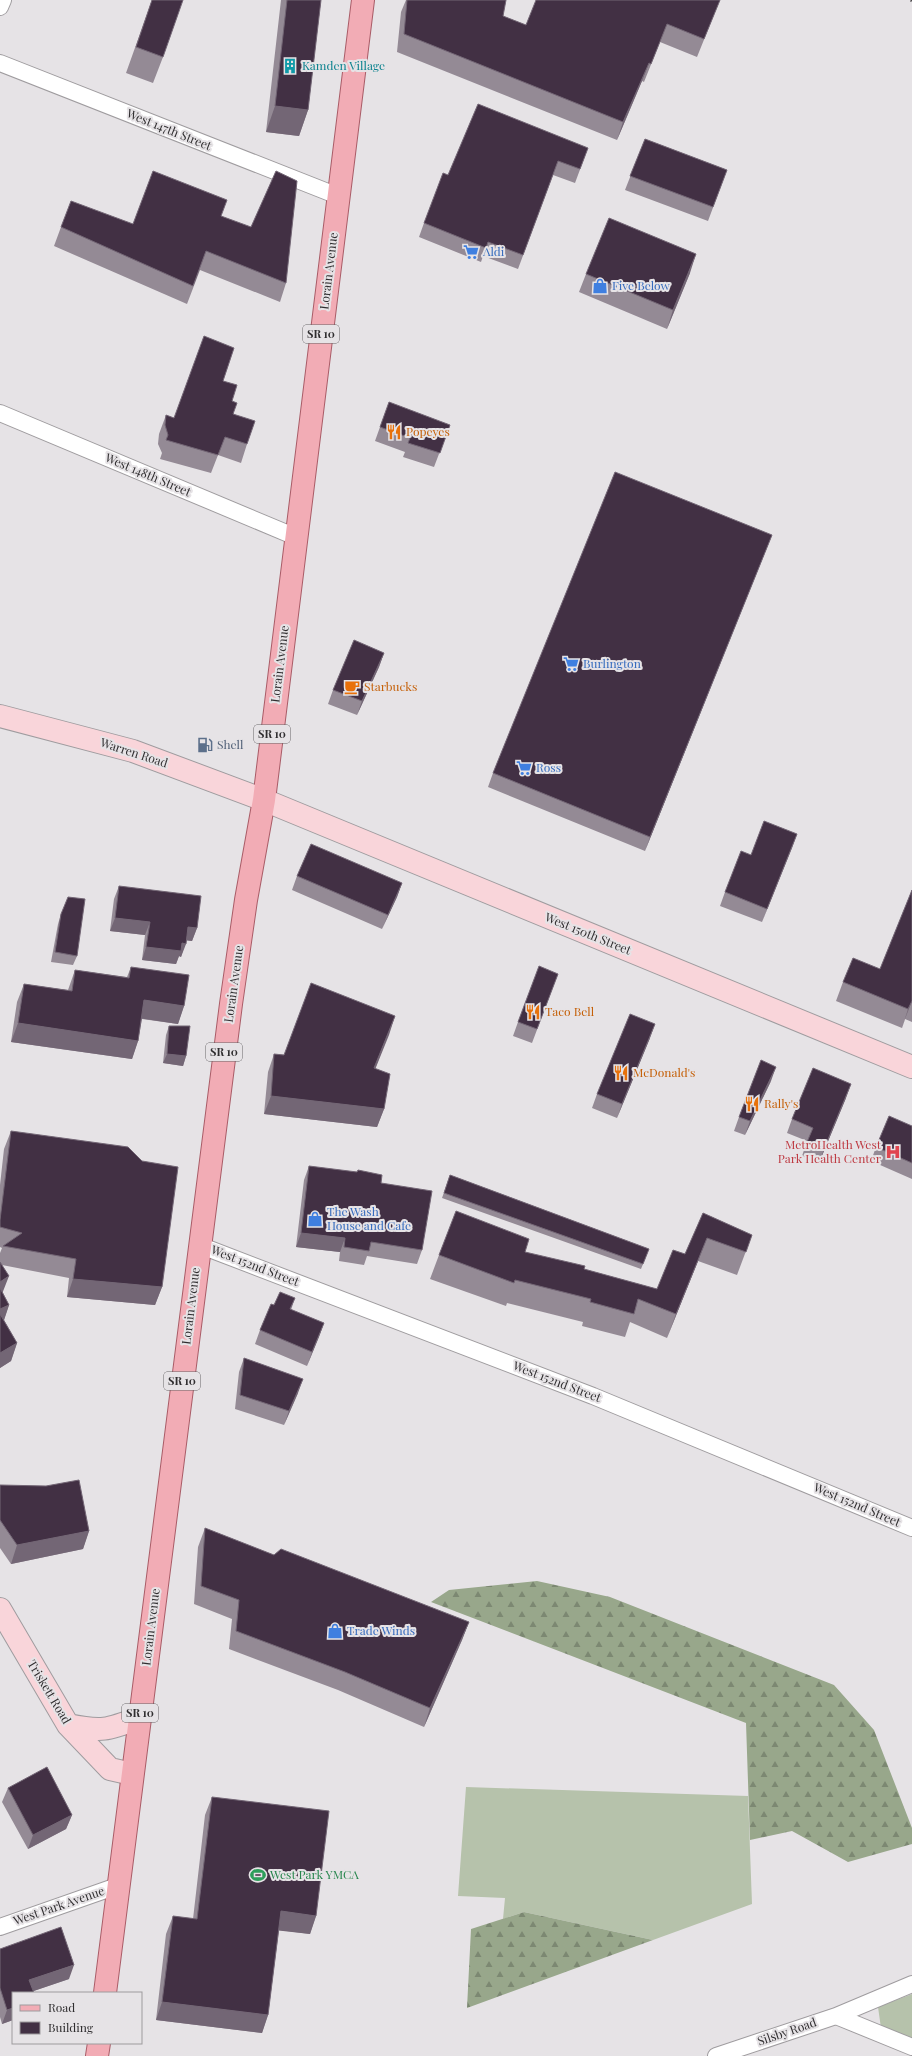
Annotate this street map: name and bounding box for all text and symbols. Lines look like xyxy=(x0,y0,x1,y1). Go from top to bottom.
building icon: Kamden Village xyxy=(281,57,299,75)
place label: Kamden Village xyxy=(302,57,385,73)
street label: West 147th Street xyxy=(124,104,215,154)
street label: Lorain Avenue xyxy=(315,231,341,310)
supermarket icon: Aldi xyxy=(462,243,480,261)
place label: Aldi xyxy=(482,243,505,259)
shop icon: Five Below xyxy=(591,277,609,295)
place label: Five Below xyxy=(612,277,671,293)
road number: SR 10 xyxy=(303,325,339,343)
restaurant icon: Popeyes xyxy=(385,423,403,441)
place label: Popeyes xyxy=(406,423,450,439)
street label: West 148th Street xyxy=(102,448,194,500)
street label: Lorain Avenue xyxy=(266,624,292,703)
supermarket icon: Burlington xyxy=(562,655,580,673)
place label: Burlington xyxy=(583,655,641,671)
cafe icon: Starbucks xyxy=(343,678,361,696)
place label: Starbucks xyxy=(364,678,417,694)
road number: SR 10 xyxy=(254,725,290,743)
street label: Warren Road xyxy=(98,733,170,771)
fuel station icon: Shell xyxy=(196,736,214,754)
place label: Shell xyxy=(217,736,244,752)
supermarket icon: Ross xyxy=(515,759,533,777)
place label: Ross xyxy=(536,759,561,775)
street label: West 150th Street xyxy=(542,908,634,958)
street label: Lorain Avenue xyxy=(220,944,246,1024)
restaurant icon: Taco Bell xyxy=(524,1003,542,1021)
place label: Taco Bell xyxy=(545,1003,595,1019)
road number: SR 10 xyxy=(206,1043,242,1061)
restaurant icon: McDonald's xyxy=(612,1064,630,1082)
place label: McDonald's xyxy=(633,1064,695,1080)
restaurant icon: Rally's xyxy=(743,1095,761,1113)
place label: Rally's xyxy=(764,1095,798,1111)
place label: MetroHealth West Park Health Center xyxy=(778,1136,882,1166)
hospital icon: MetroHealth West Park Health Center xyxy=(884,1143,902,1161)
place label: The Wash House and Cafe xyxy=(327,1203,411,1233)
shop icon: The Wash House and Cafe xyxy=(306,1210,324,1228)
street label: West 152nd Street xyxy=(208,1241,302,1289)
street label: Lorain Avenue xyxy=(177,1266,203,1345)
street label: West 152nd Street xyxy=(510,1357,604,1405)
road number: SR 10 xyxy=(164,1372,200,1390)
street label: West 152nd Street xyxy=(811,1478,904,1530)
street label: Lorain Avenue xyxy=(137,1587,163,1666)
shop icon: Trade Winds xyxy=(326,1622,344,1640)
place label: Trade Winds xyxy=(347,1622,415,1638)
street label: Triskett Road xyxy=(24,1656,75,1727)
road number: SR 10 xyxy=(122,1704,158,1722)
sports icon: West Park YMCA xyxy=(249,1866,267,1884)
place label: West Park YMCA xyxy=(269,1866,359,1882)
street label: West Park Avenue xyxy=(10,1882,106,1928)
legend xyxy=(12,1992,142,2044)
text: Road xyxy=(48,1999,75,2015)
street label: Silsby Road xyxy=(755,2013,818,2049)
text: Building xyxy=(48,2019,94,2035)

